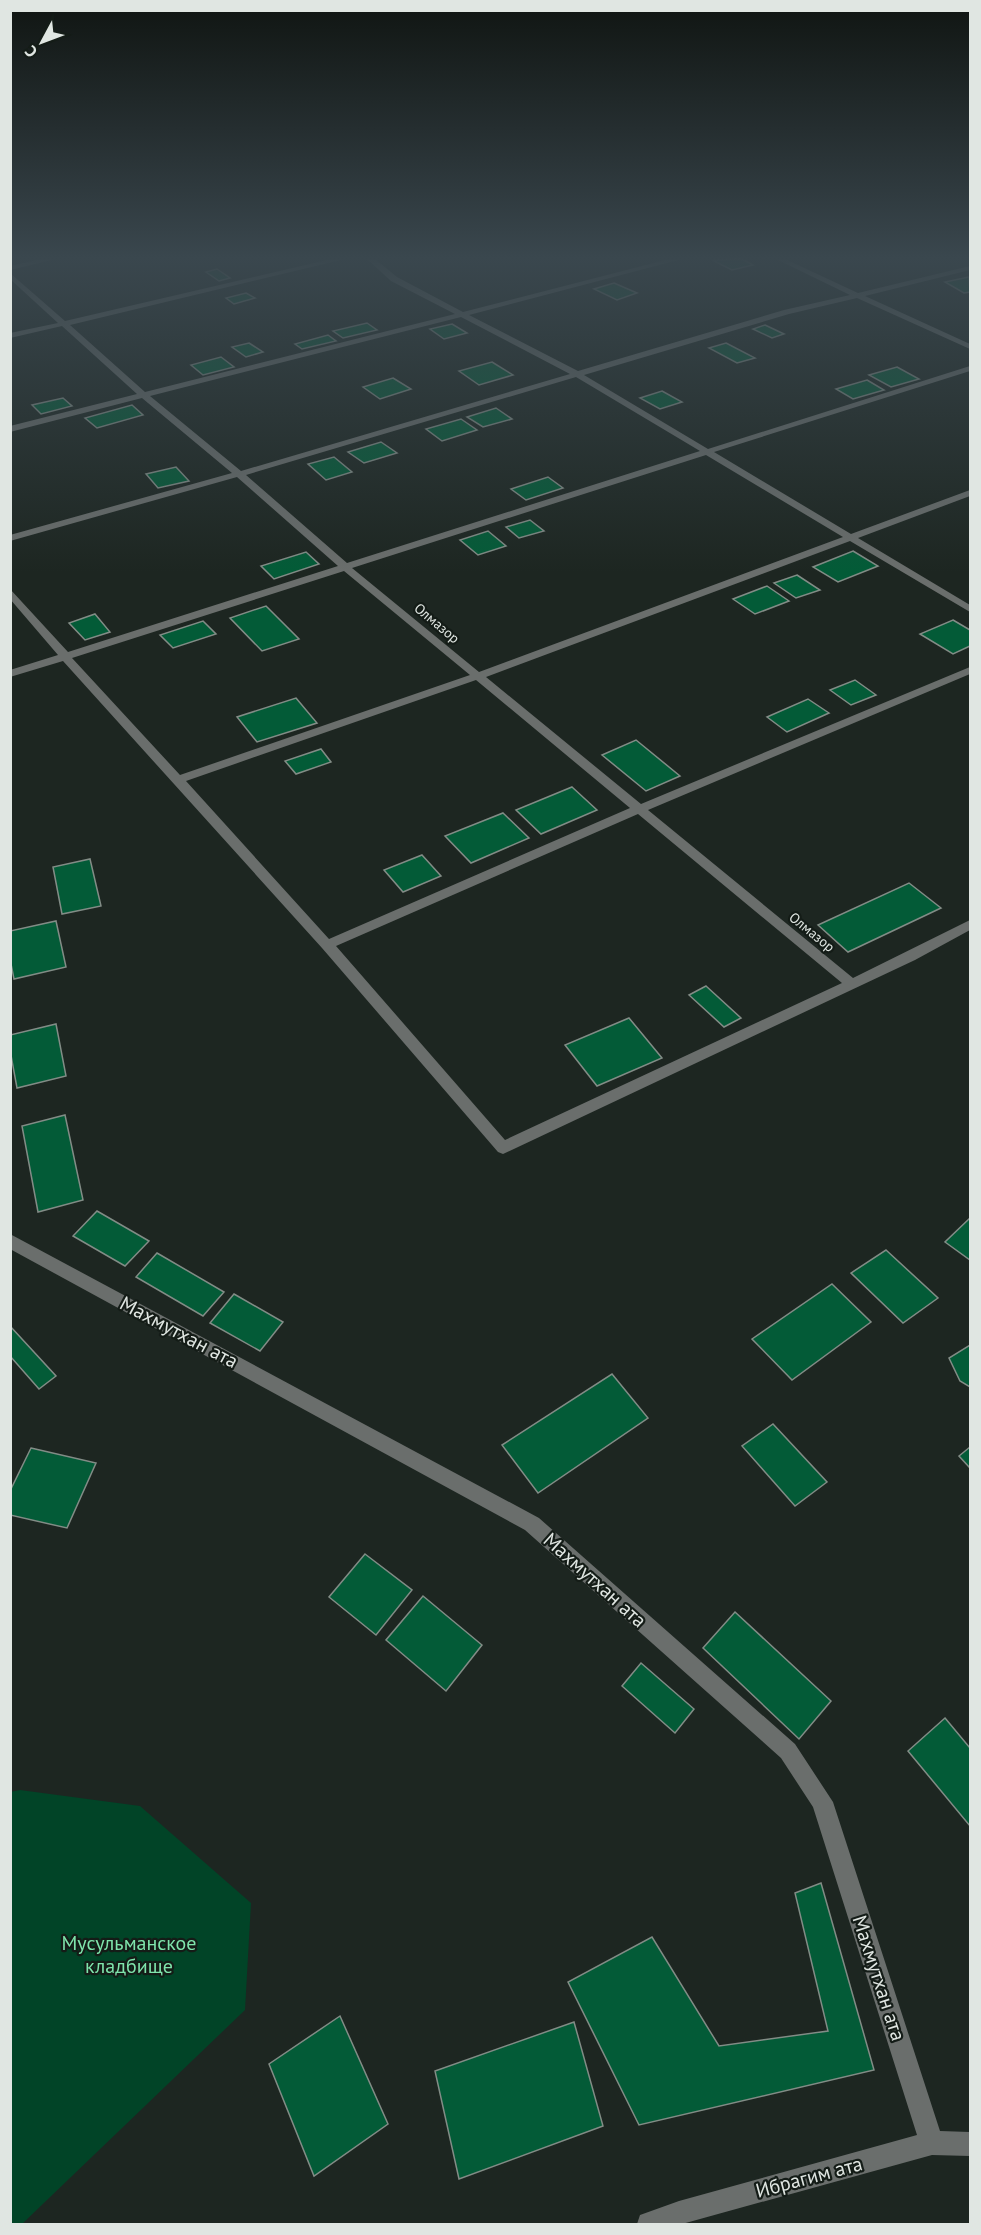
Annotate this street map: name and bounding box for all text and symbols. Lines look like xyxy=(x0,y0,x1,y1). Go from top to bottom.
north arrow xyxy=(12,12,72,72)
text: С xyxy=(20,42,41,62)
street label: Олмазор xyxy=(411,599,463,647)
street label: Олмазор xyxy=(786,908,838,956)
street label: Махмутхан ата xyxy=(115,1290,243,1374)
street label: Махмутхан ата xyxy=(538,1527,652,1633)
street label: Махмутхан ата xyxy=(847,1912,911,2044)
park label: Мусульманское кладбище xyxy=(62,1930,197,1979)
street label: Ибрагим ата xyxy=(753,2150,865,2204)

